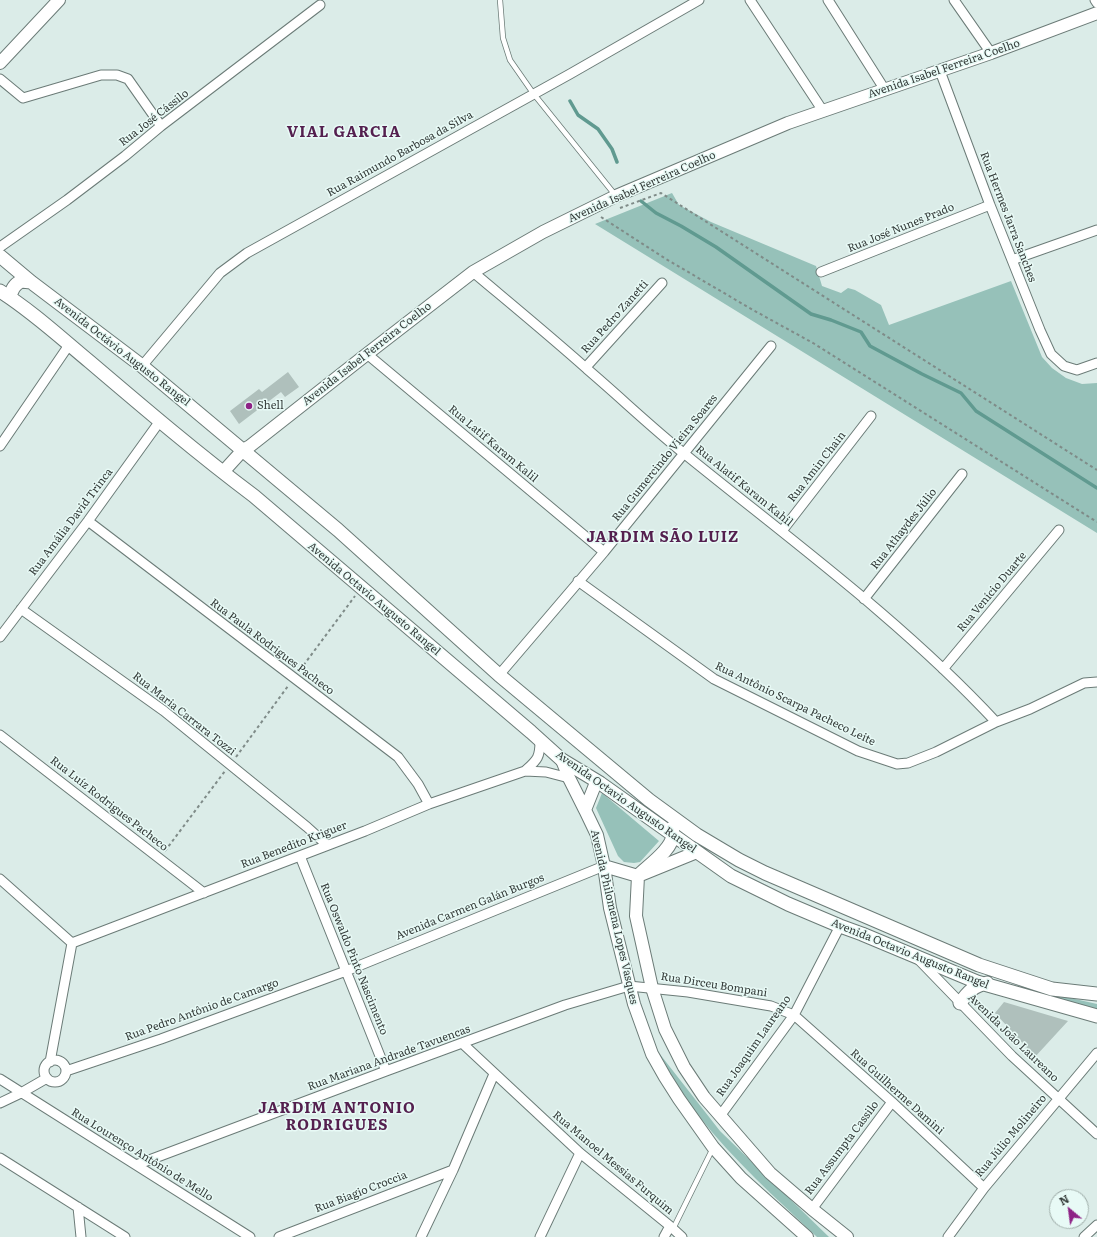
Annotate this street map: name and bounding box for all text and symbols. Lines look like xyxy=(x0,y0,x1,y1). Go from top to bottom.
street label: Avenida Isabel Ferreira Coelho xyxy=(866,37,1022,101)
street label: Rua José Cássilo xyxy=(117,87,191,149)
street label: Rua Raimundo Barbosa da Silva xyxy=(325,108,475,200)
district label: VIAL GARCIA xyxy=(287,124,401,142)
street label: Avenida Isabel Ferreira Coelho xyxy=(566,148,718,226)
street label: Rua Hermes Jarra Sanches xyxy=(977,150,1039,284)
street label: Rua José Nunes Prado xyxy=(846,201,956,255)
street label: Rua Pedro Zanetti xyxy=(579,278,651,356)
street label: Avenida Octávio Augusto Rangel xyxy=(51,295,193,409)
street label: Avenida Isabel Ferreira Coelho xyxy=(300,300,434,408)
street label: Rua Gumercindo Vieira Soares xyxy=(610,392,720,524)
place label: Shell xyxy=(257,399,284,413)
marker: Shell xyxy=(244,401,254,411)
street label: Rua Latif Karam Kalil xyxy=(446,403,540,485)
street label: Rua Amin Chain xyxy=(785,429,849,505)
street label: Rua Alatif Karam Kahil xyxy=(693,443,795,529)
street label: Rua Amália David Trinca xyxy=(26,466,116,578)
street label: Rua Athaydes Júlio xyxy=(868,486,940,572)
district label: JARDIM SÃO LUIZ xyxy=(587,529,739,547)
street label: Avenida Octavio Augusto Rangel xyxy=(305,540,443,658)
street label: Rua Venício Duarte xyxy=(955,549,1029,635)
street label: Rua Paula Rodrigues Pacheco xyxy=(207,596,337,698)
street label: Rua Antônio Scarpa Pacheco Leite xyxy=(713,659,877,749)
street label: Rua Maria Carrara Tozzi xyxy=(130,670,238,758)
street label: Avenida Octavio Augusto Rangel xyxy=(553,748,699,856)
street label: Rua Luíz Rodrigues Pacheco xyxy=(48,754,170,854)
street label: Rua Benedito Kriguer xyxy=(239,819,349,871)
street label: Avenida Philomena Lopes Vasques xyxy=(587,828,641,1006)
street label: Avenida Carmen Galán Burgos xyxy=(394,871,546,943)
street label: Rua Oswaldo Pinto Nascimento xyxy=(317,881,391,1037)
street label: Avenida Octavio Augusto Rangel xyxy=(829,916,991,992)
street label: Rua Dirceu Bompani xyxy=(660,970,768,1000)
street label: Rua Pedro Antônio de Camargo xyxy=(123,976,281,1044)
street label: Avenida João Laureano xyxy=(965,991,1061,1085)
street label: Rua Joaquim Laureano xyxy=(714,993,794,1099)
street label: Rua Mariana Andrade Tavuencas xyxy=(306,1022,472,1094)
street label: Rua Guilherme Damini xyxy=(848,1047,946,1137)
street label: Rua Júlio Molineiro xyxy=(973,1092,1049,1180)
street label: Rua Assumpta Cassilo xyxy=(802,1098,882,1198)
district label: JARDIM ANTONIO RODRIGUES xyxy=(258,1100,416,1135)
street label: Rua Lourenço Antônio de Mello xyxy=(69,1106,215,1204)
street label: Rua Manoel Messias Furquim xyxy=(550,1109,676,1217)
street label: Rua Biagio Croccia xyxy=(313,1168,409,1216)
north arrow xyxy=(1049,1189,1089,1229)
text: N xyxy=(1056,1190,1072,1209)

